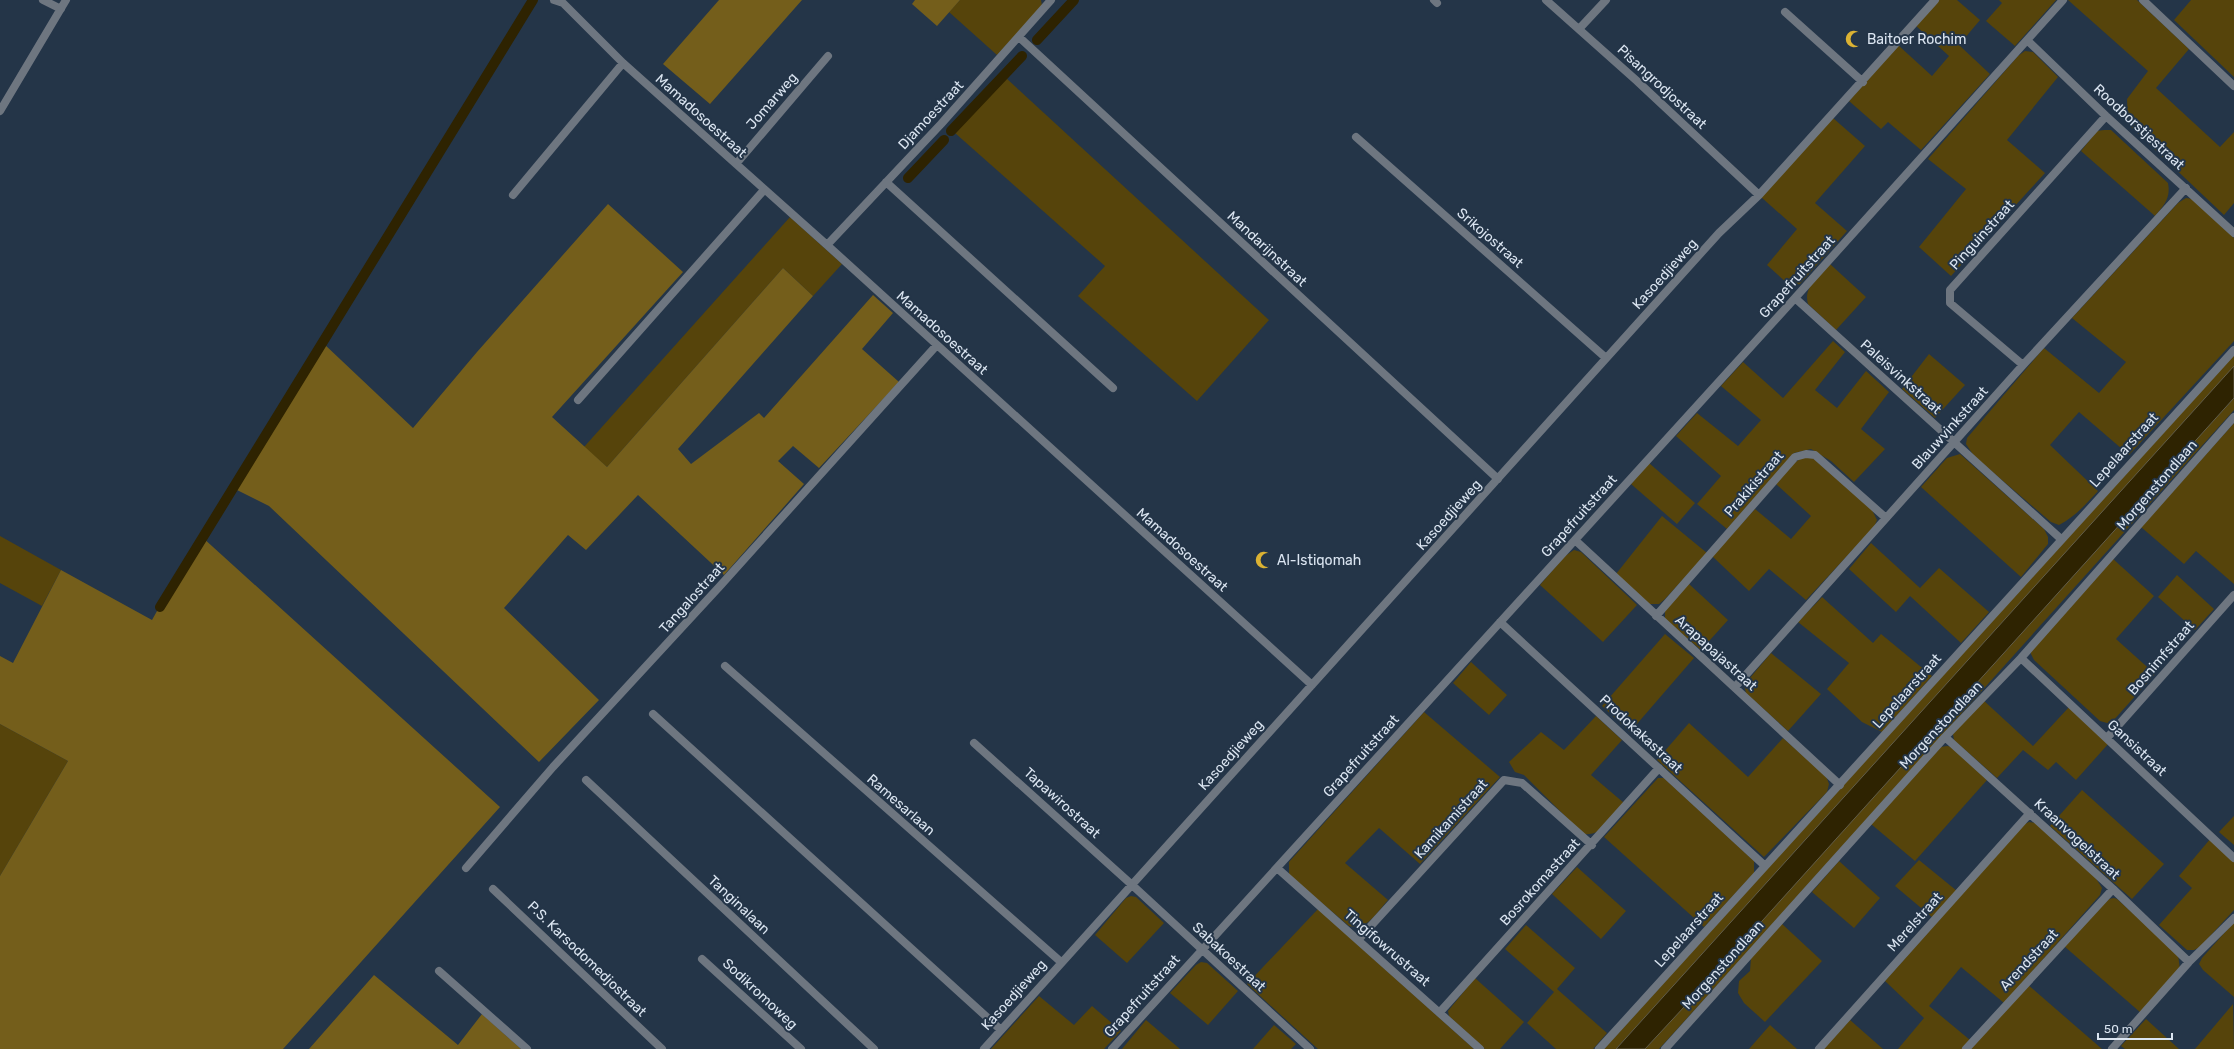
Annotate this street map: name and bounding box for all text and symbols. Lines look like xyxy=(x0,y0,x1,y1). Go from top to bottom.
mosque icon: Baitoer Rochim xyxy=(1844,29,1864,49)
place label: Baitoer Rochim xyxy=(1867,31,1966,48)
street label: Pisangrodjostraat xyxy=(1614,41,1711,133)
street label: Jomarweg xyxy=(743,69,801,133)
street label: Mamadosoestraat xyxy=(652,71,751,162)
street label: Djamoestraat xyxy=(895,77,968,153)
street label: Roodborstjestraat xyxy=(2090,81,2188,174)
street label: Pinguinstraat xyxy=(1946,196,2018,273)
street label: Srikojostraat xyxy=(1453,204,1527,272)
street label: Mandarijnstraat xyxy=(1224,208,1311,291)
street label: Grapefruitstraat xyxy=(1755,232,1839,322)
street label: Kasoedjieweg xyxy=(1629,235,1701,313)
street label: Mamadosoestraat xyxy=(893,288,992,379)
street label: Paleisvinkstraat xyxy=(1857,336,1946,418)
street label: Blauwvinkstraat xyxy=(1908,383,1992,473)
street label: Lepelaarstraat xyxy=(2086,409,2162,491)
street label: Morgenstondlaan xyxy=(2113,436,2201,534)
street label: Prakikistraat xyxy=(1721,447,1788,520)
street label: Grapefruitstraat xyxy=(1537,471,1621,561)
street label: Kasoedjieweg xyxy=(1413,476,1485,554)
street label: Mamadosoestraat xyxy=(1133,505,1232,596)
mosque icon: Al-Istiqomah xyxy=(1254,550,1274,570)
place label: Al-Istiqomah xyxy=(1277,552,1361,569)
street label: Tangalostraat xyxy=(656,559,729,637)
street label: Arapapajastraat xyxy=(1671,612,1761,695)
street label: Bosnimfstraat xyxy=(2124,617,2198,699)
street label: Lepelaarstraat xyxy=(1869,650,1945,732)
street label: Morgenstondlaan xyxy=(1896,678,1986,772)
street label: Prodokakastraat xyxy=(1596,691,1686,777)
street label: Grapefruitstraat xyxy=(1319,711,1403,801)
street label: Kasoedjieweg xyxy=(1195,716,1267,794)
street label: Gansistraat xyxy=(2104,716,2171,780)
street label: Tapawirostraat xyxy=(1020,764,1104,842)
street label: Ramesarlaan xyxy=(863,771,939,839)
street label: Kamikamistraat xyxy=(1411,775,1492,862)
street label: Kraanvogelstraat xyxy=(2031,795,2124,883)
street label: Bosrokomastraat xyxy=(1496,834,1584,929)
street label: Tanginalaan xyxy=(705,872,773,938)
street label: Merelstraat xyxy=(1884,888,1946,955)
street label: Lepelaarstraat xyxy=(1651,889,1727,971)
street label: P.S. Karsodomedjostraat xyxy=(524,898,650,1021)
street label: Tingifowrustraat xyxy=(1341,906,1434,990)
street label: Morgenstondlaan xyxy=(1679,917,1767,1013)
street label: Sabakoestraat xyxy=(1189,919,1270,996)
street label: Arendstraat xyxy=(1996,925,2062,994)
street label: Grapefruitstraat xyxy=(1100,951,1184,1041)
street label: Sodikromoweg xyxy=(719,955,801,1033)
street label: Kasoedjieweg xyxy=(978,956,1050,1034)
scale bar xyxy=(2098,1015,2172,1041)
text: 50 m xyxy=(2104,1022,2132,1036)

